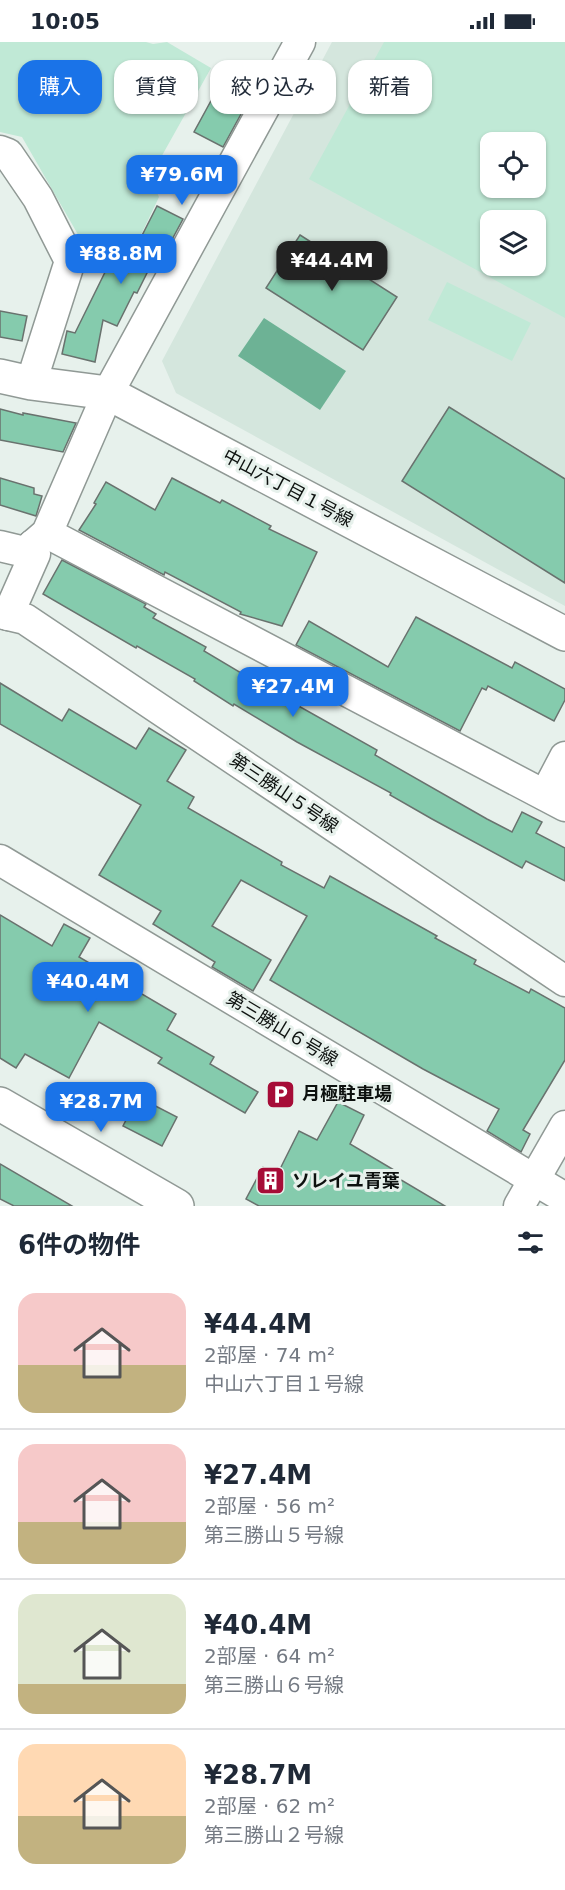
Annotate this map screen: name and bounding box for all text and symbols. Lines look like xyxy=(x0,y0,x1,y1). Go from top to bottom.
text: 10:05 xyxy=(30,9,100,34)
chip: 購入 xyxy=(18,60,102,114)
chip: 賃貸 xyxy=(114,60,198,114)
chip: 絞り込み xyxy=(210,60,336,114)
chip: 新着 xyxy=(348,60,432,114)
map controls xyxy=(480,132,546,276)
button: locate xyxy=(480,132,546,198)
pin: ¥79.6M xyxy=(133,155,231,206)
text: ¥79.6M xyxy=(140,162,224,186)
button: layers xyxy=(480,210,546,276)
pin: ¥88.8M xyxy=(72,234,170,285)
text: ¥88.8M xyxy=(79,241,163,265)
pin: ¥44.4M xyxy=(283,241,381,292)
text: ¥44.4M xyxy=(290,248,374,272)
street label: 中山六丁目１号線 xyxy=(220,444,357,531)
pin: ¥27.4M xyxy=(244,667,342,718)
text: ¥27.4M xyxy=(251,674,335,698)
street label: 第三勝山５号線 xyxy=(226,749,342,837)
pin: ¥40.4M xyxy=(39,962,137,1013)
text: ¥40.4M xyxy=(46,969,130,993)
street label: 第三勝山６号線 xyxy=(223,987,342,1070)
parking icon: 月極駐車場 xyxy=(265,1078,297,1110)
pin: ¥28.7M xyxy=(52,1082,150,1133)
place label: 月極駐車場 xyxy=(302,1083,392,1104)
text: ¥28.7M xyxy=(59,1089,143,1113)
building icon: ソレイユ青葉 xyxy=(255,1165,287,1197)
place label: ソレイユ青葉 xyxy=(292,1170,400,1191)
icon: filters xyxy=(514,1226,547,1259)
text: 6件の物件 xyxy=(18,1230,140,1260)
text: ¥44.4M xyxy=(204,1309,312,1339)
icon: home xyxy=(66,1317,138,1389)
text: 2部屋 · 74 m² xyxy=(204,1343,335,1367)
text: 中山六丁目１号線 xyxy=(204,1372,364,1396)
text: ¥27.4M xyxy=(204,1460,312,1490)
icon: home xyxy=(66,1468,138,1540)
text: 2部屋 · 56 m² xyxy=(204,1494,335,1518)
text: 第三勝山５号線 xyxy=(204,1523,344,1547)
text: ¥40.4M xyxy=(204,1610,312,1640)
icon: home xyxy=(66,1618,138,1690)
text: 2部屋 · 64 m² xyxy=(204,1644,335,1668)
text: 第三勝山６号線 xyxy=(204,1673,344,1697)
text: ¥28.7M xyxy=(204,1760,312,1790)
icon: home xyxy=(66,1768,138,1840)
text: 2部屋 · 62 m² xyxy=(204,1794,335,1818)
text: 第三勝山２号線 xyxy=(204,1823,344,1847)

